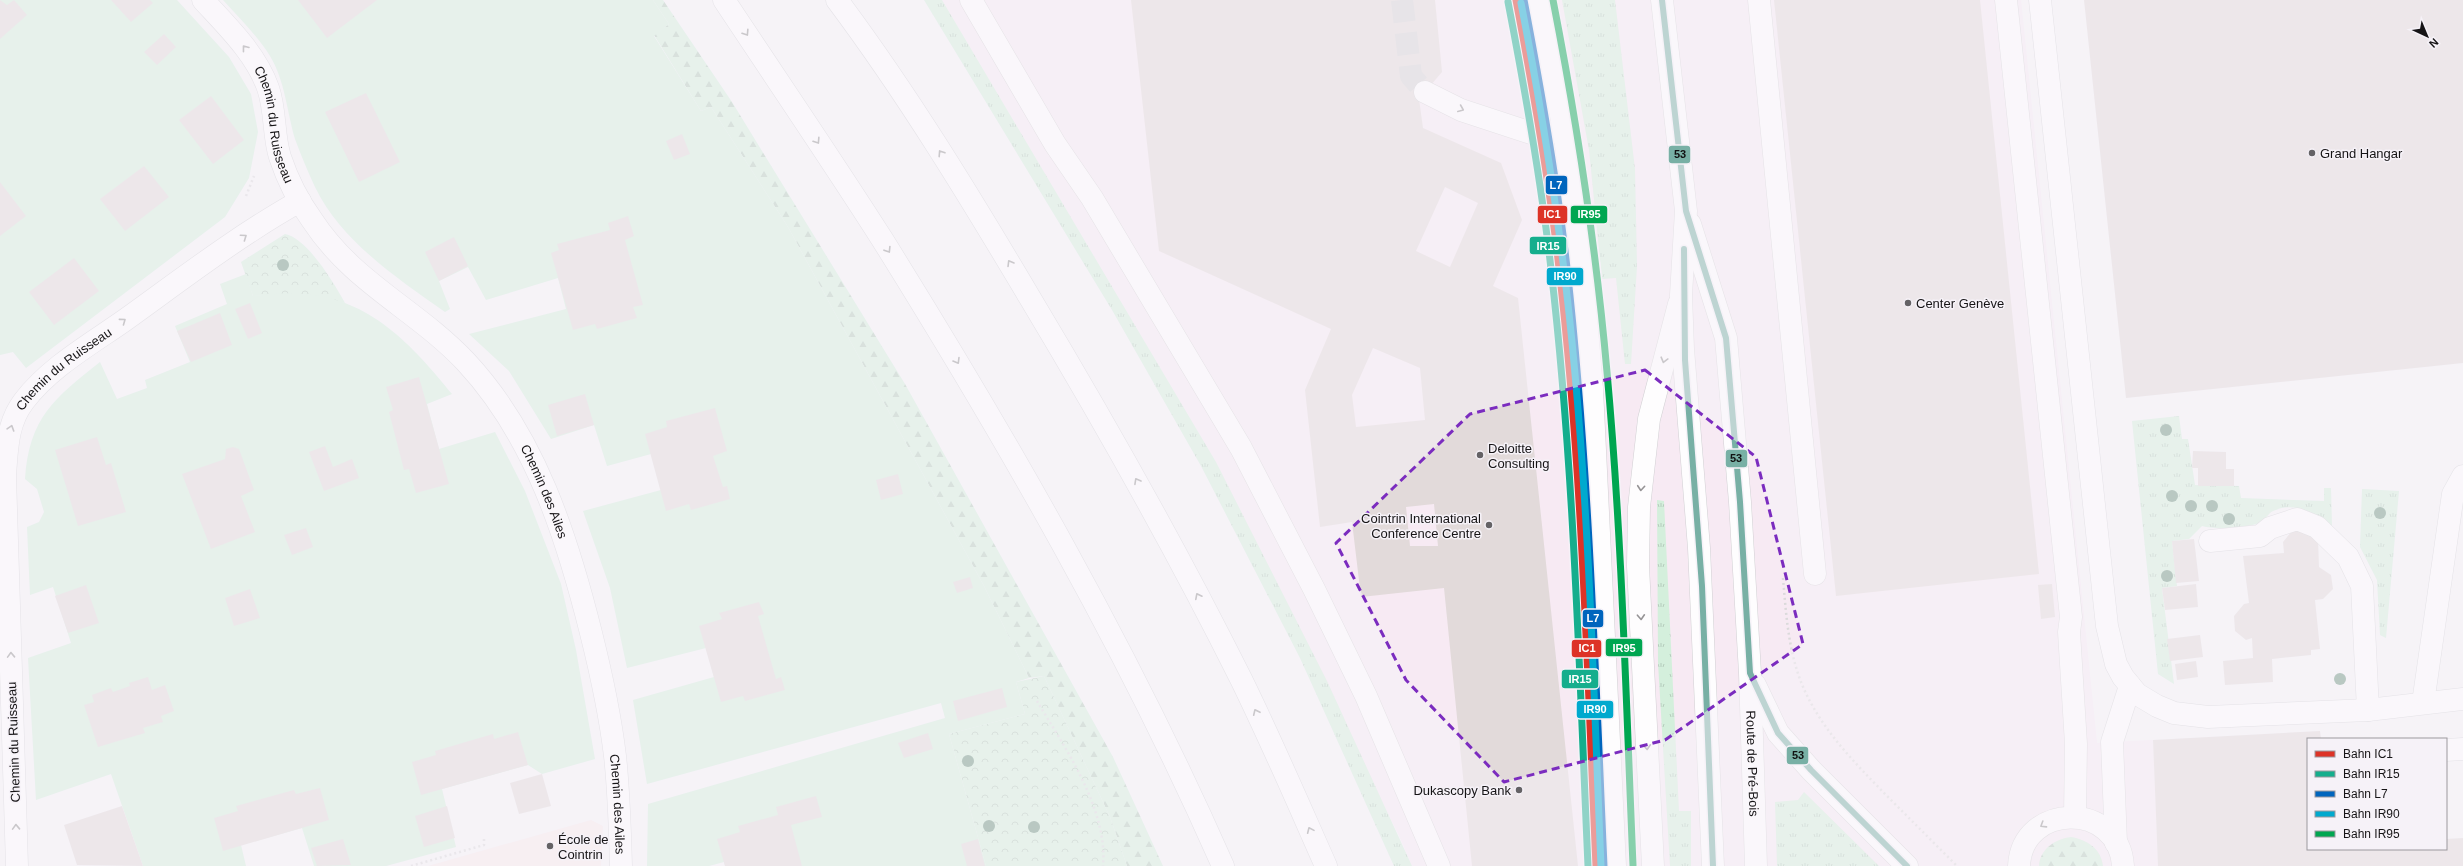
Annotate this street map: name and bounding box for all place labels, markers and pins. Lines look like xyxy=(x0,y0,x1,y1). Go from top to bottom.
place label: Grand Hangar xyxy=(2320,146,2403,161)
marker: Grand Hangar xyxy=(2307,148,2317,158)
place label: Center Genève xyxy=(1916,296,2004,311)
marker: Center Genève xyxy=(1903,298,1913,308)
place label: Deloitte Consulting xyxy=(1488,441,1549,471)
marker: Deloitte Consulting xyxy=(1475,450,1485,460)
place label: Cointrin International Conference Centre xyxy=(1361,511,1481,541)
marker: Cointrin International Conference Centre xyxy=(1484,520,1494,530)
place label: Dukascopy Bank xyxy=(1413,783,1511,798)
marker: Dukascopy Bank xyxy=(1514,785,1524,795)
place label: École de Cointrin xyxy=(558,832,609,862)
marker: École de Cointrin xyxy=(545,841,555,851)

